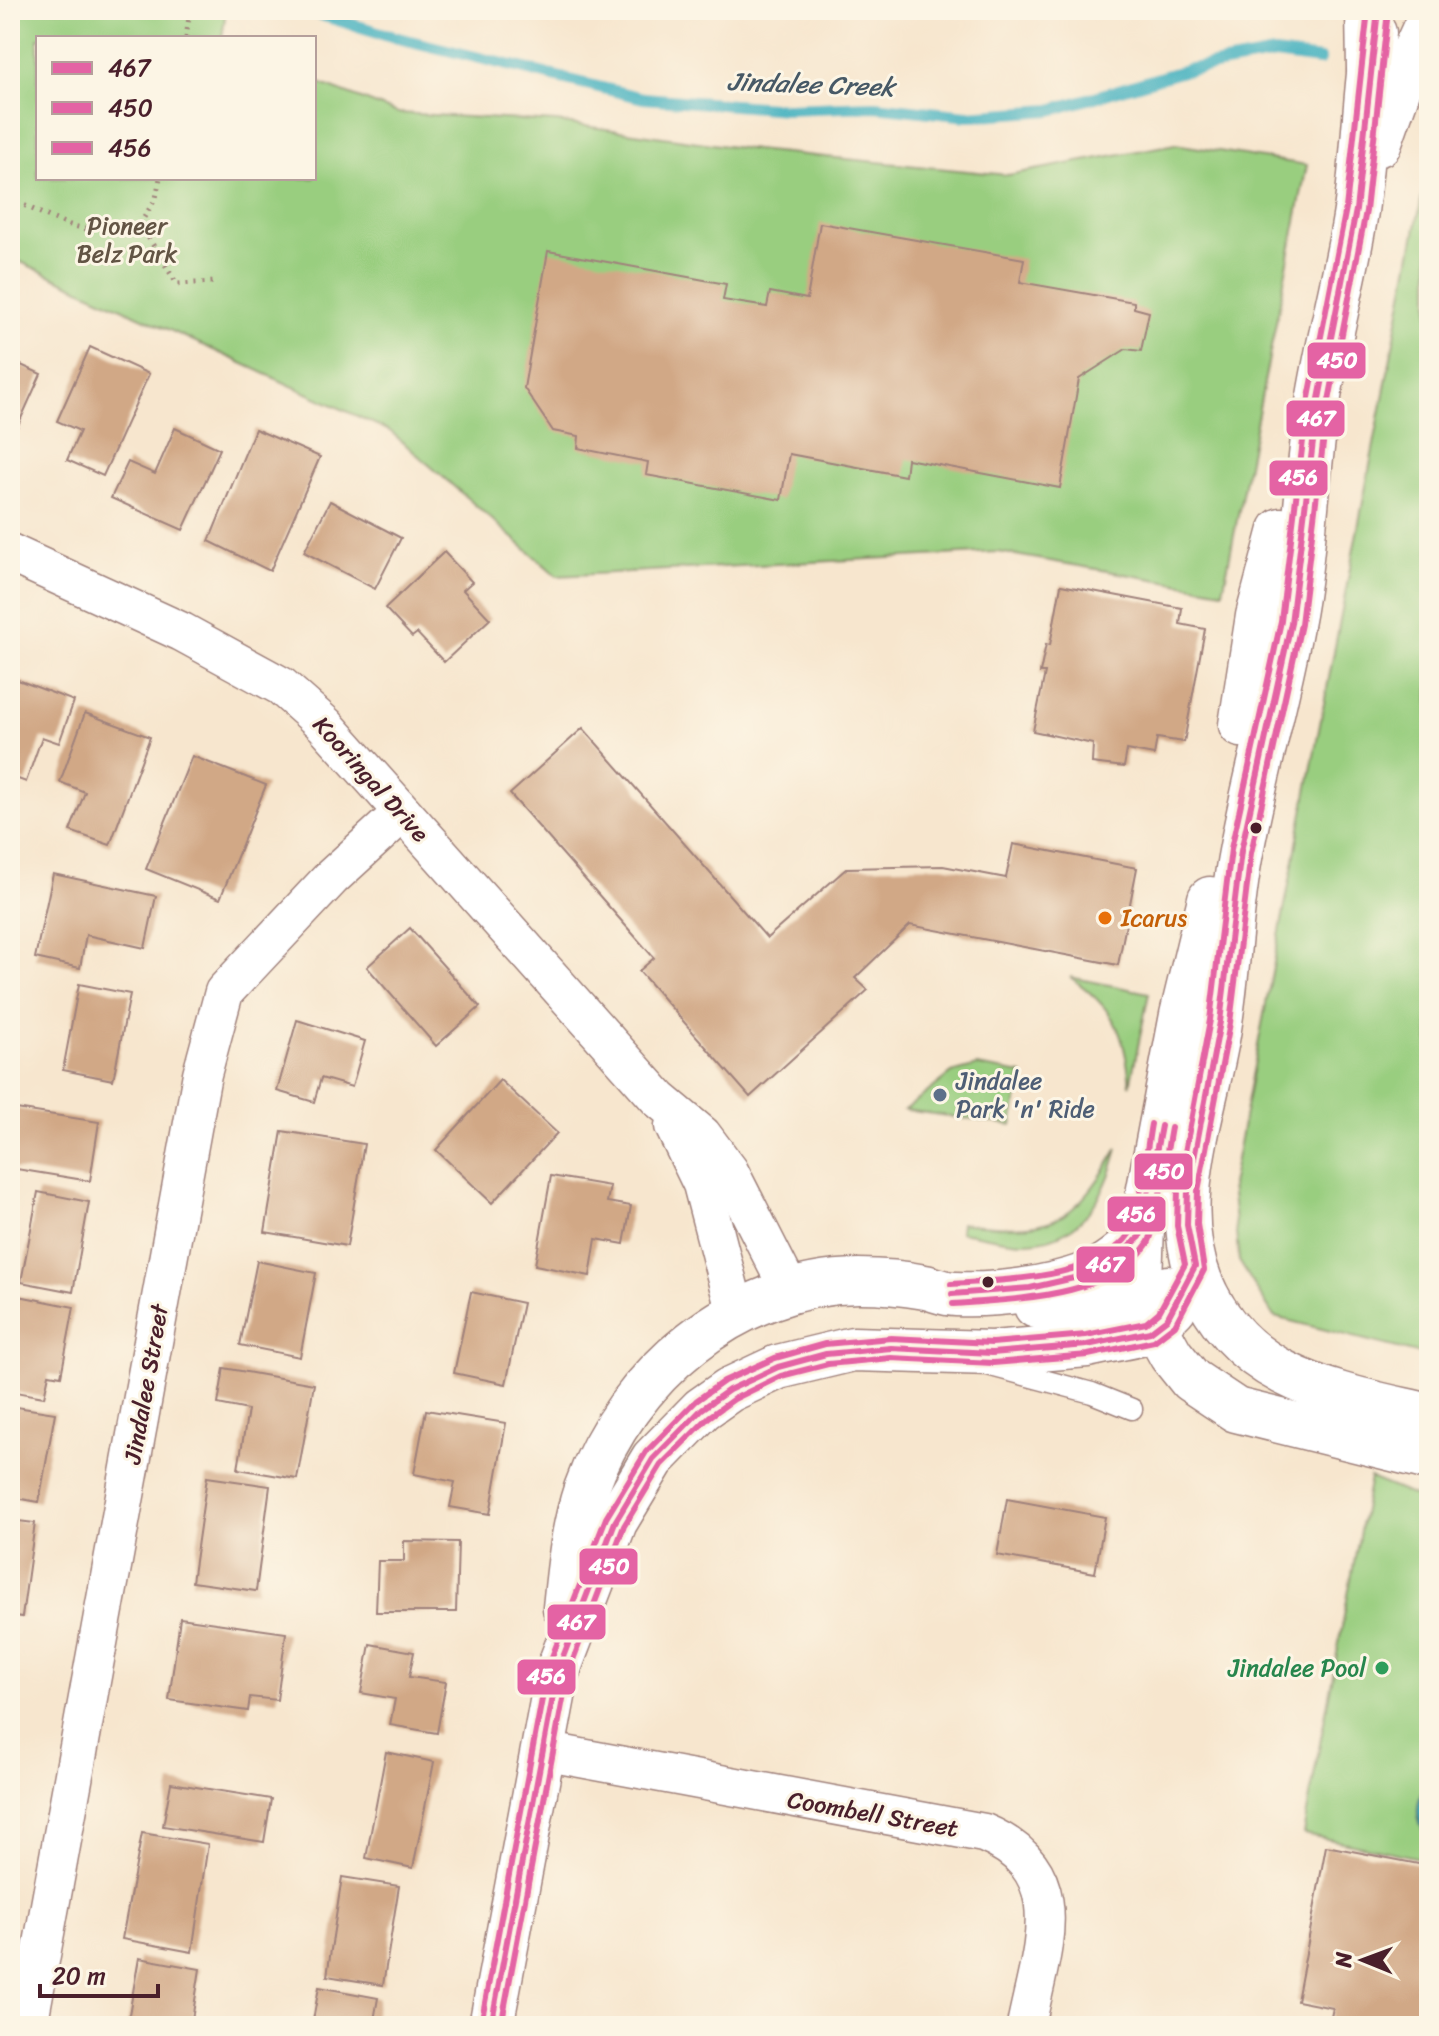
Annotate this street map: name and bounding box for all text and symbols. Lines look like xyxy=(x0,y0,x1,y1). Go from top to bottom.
legend xyxy=(36,36,316,180)
text: 467 xyxy=(108,47,152,89)
water label: Jindalee Creek xyxy=(727,58,898,110)
text: 450 xyxy=(108,87,153,129)
text: 456 xyxy=(108,127,151,169)
park label: Pioneer Belz Park xyxy=(77,205,178,275)
line badge: 450 xyxy=(1306,341,1367,380)
text: 450 xyxy=(1315,341,1358,380)
line badge: 467 xyxy=(1285,399,1346,438)
text: 467 xyxy=(1296,399,1338,438)
text: 456 xyxy=(1277,458,1318,497)
line badge: 456 xyxy=(1268,459,1329,497)
street label: Kooringal Drive xyxy=(302,706,440,853)
unlabelled marker xyxy=(1248,820,1264,836)
place label: Icarus xyxy=(1120,897,1187,939)
marker: Icarus xyxy=(1096,909,1114,927)
place label: Jindalee Park 'n' Ride xyxy=(955,1060,1095,1130)
marker: Jindalee Park 'n' Ride xyxy=(931,1086,949,1104)
line badge: 450 xyxy=(1133,1152,1194,1191)
text: 450 xyxy=(1142,1152,1185,1191)
line badge: 456 xyxy=(1106,1195,1167,1233)
text: 456 xyxy=(1115,1195,1156,1234)
line badge: 467 xyxy=(1075,1245,1136,1284)
text: 467 xyxy=(1085,1245,1127,1284)
unlabelled marker xyxy=(980,1274,996,1290)
street label: Jindalee Street xyxy=(111,1300,181,1468)
line badge: 450 xyxy=(578,1547,639,1586)
text: 450 xyxy=(587,1547,630,1586)
line badge: 467 xyxy=(546,1603,607,1641)
text: 467 xyxy=(556,1603,598,1642)
place label: Jindalee Pool xyxy=(1227,1647,1367,1689)
text: 456 xyxy=(525,1657,566,1696)
line badge: 456 xyxy=(516,1658,577,1696)
marker: Jindalee Pool xyxy=(1373,1659,1391,1677)
street label: Coombell Street xyxy=(784,1778,962,1850)
north arrow xyxy=(1323,1920,1403,2000)
scale bar xyxy=(40,1948,158,1998)
text: N xyxy=(1324,1951,1363,1969)
text: 20 m xyxy=(52,1955,106,1997)

